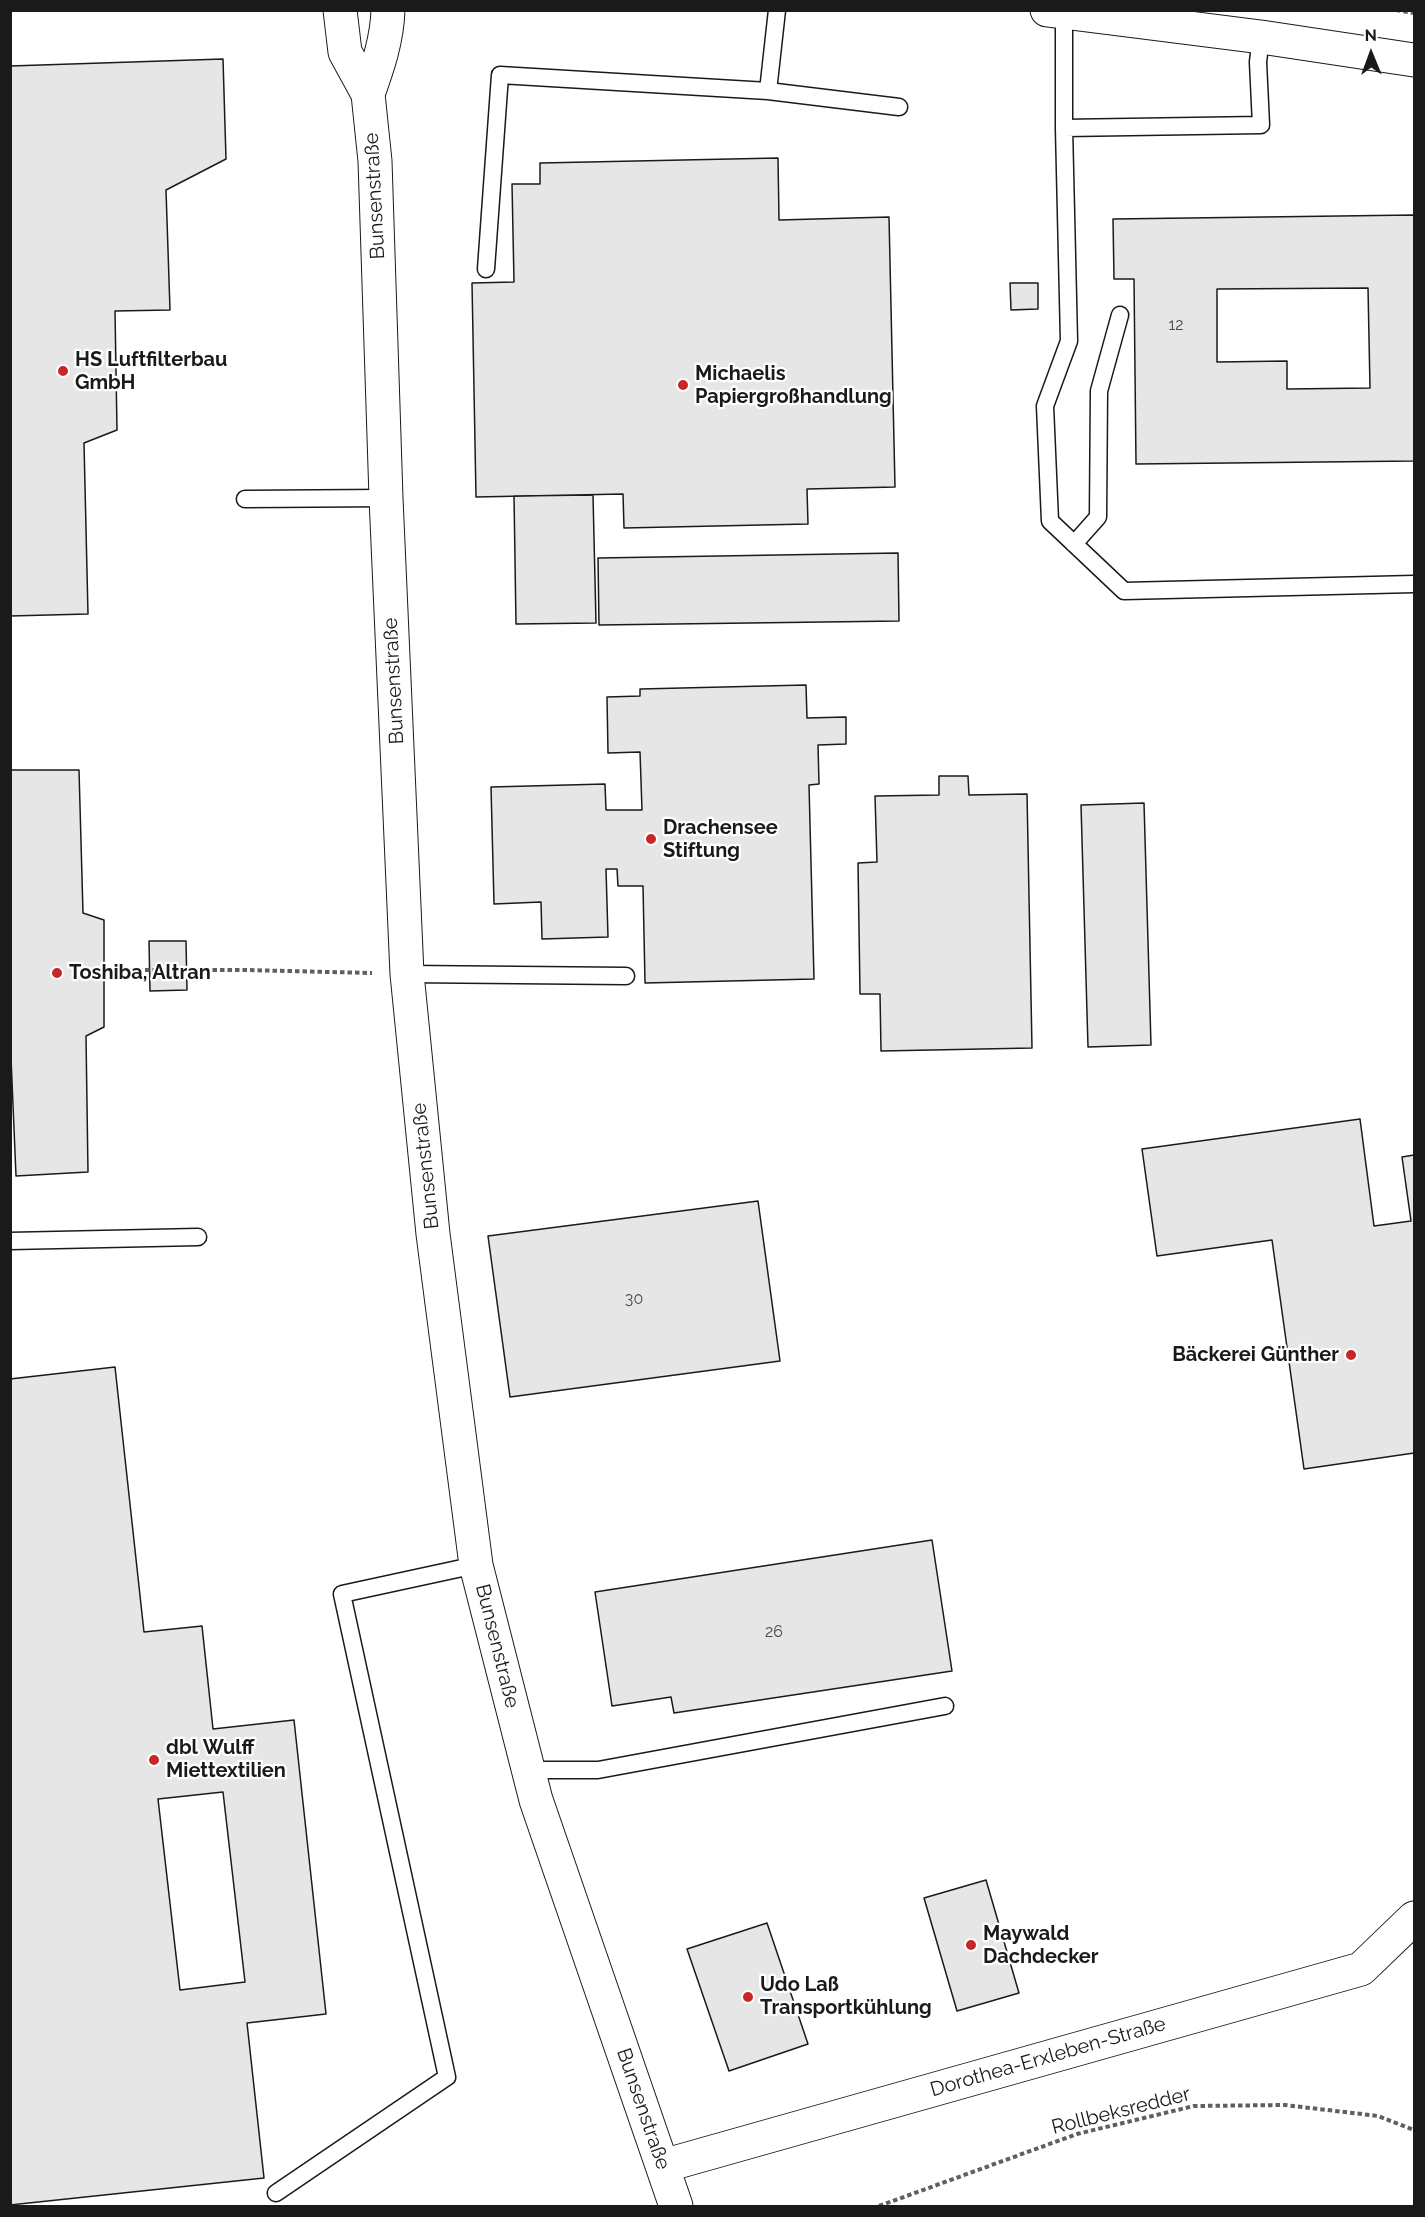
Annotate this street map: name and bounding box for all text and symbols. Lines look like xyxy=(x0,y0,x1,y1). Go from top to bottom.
north arrow xyxy=(1341,24,1401,84)
text: N xyxy=(1364,26,1377,45)
street label: Bunsenstraße xyxy=(360,132,390,260)
house number: 12 xyxy=(1168,315,1184,335)
place label: HS Luftfilterbau GmbH xyxy=(75,348,227,395)
place label: Michaelis Papiergroßhandlung xyxy=(695,362,892,409)
marker: HS Luftfilterbau GmbH xyxy=(56,364,70,378)
marker: Michaelis Papiergroßhandlung xyxy=(676,378,690,392)
street label: Bunsenstraße xyxy=(379,617,409,745)
place label: Drachensee Stiftung xyxy=(663,816,778,863)
marker: Drachensee Stiftung xyxy=(644,832,658,846)
place label: Toshiba, Altran xyxy=(69,961,211,985)
marker: Toshiba, Altran xyxy=(50,966,64,980)
street label: Bunsenstraße xyxy=(407,1102,445,1230)
house number: 30 xyxy=(625,1289,643,1309)
place label: Bäckerei Günther xyxy=(1172,1343,1339,1367)
marker: Bäckerei Günther xyxy=(1344,1348,1358,1362)
street label: Bunsenstraße xyxy=(470,1582,524,1710)
house number: 26 xyxy=(765,1622,783,1642)
place label: dbl Wulff Miettextilien xyxy=(166,1736,286,1783)
marker: dbl Wulff Miettextilien xyxy=(147,1753,161,1767)
place label: Maywald Dachdecker xyxy=(983,1922,1099,1969)
marker: Maywald Dachdecker xyxy=(964,1938,978,1952)
place label: Udo Laß Transportkühlung xyxy=(760,1973,932,2020)
marker: Udo Laß Transportkühlung xyxy=(741,1990,755,2004)
street label: Dorothea-Erxleben-Straße xyxy=(927,2012,1169,2102)
street label: Bunsenstraße xyxy=(611,2045,675,2173)
street label: Rollbeksredder xyxy=(1049,2082,1193,2140)

